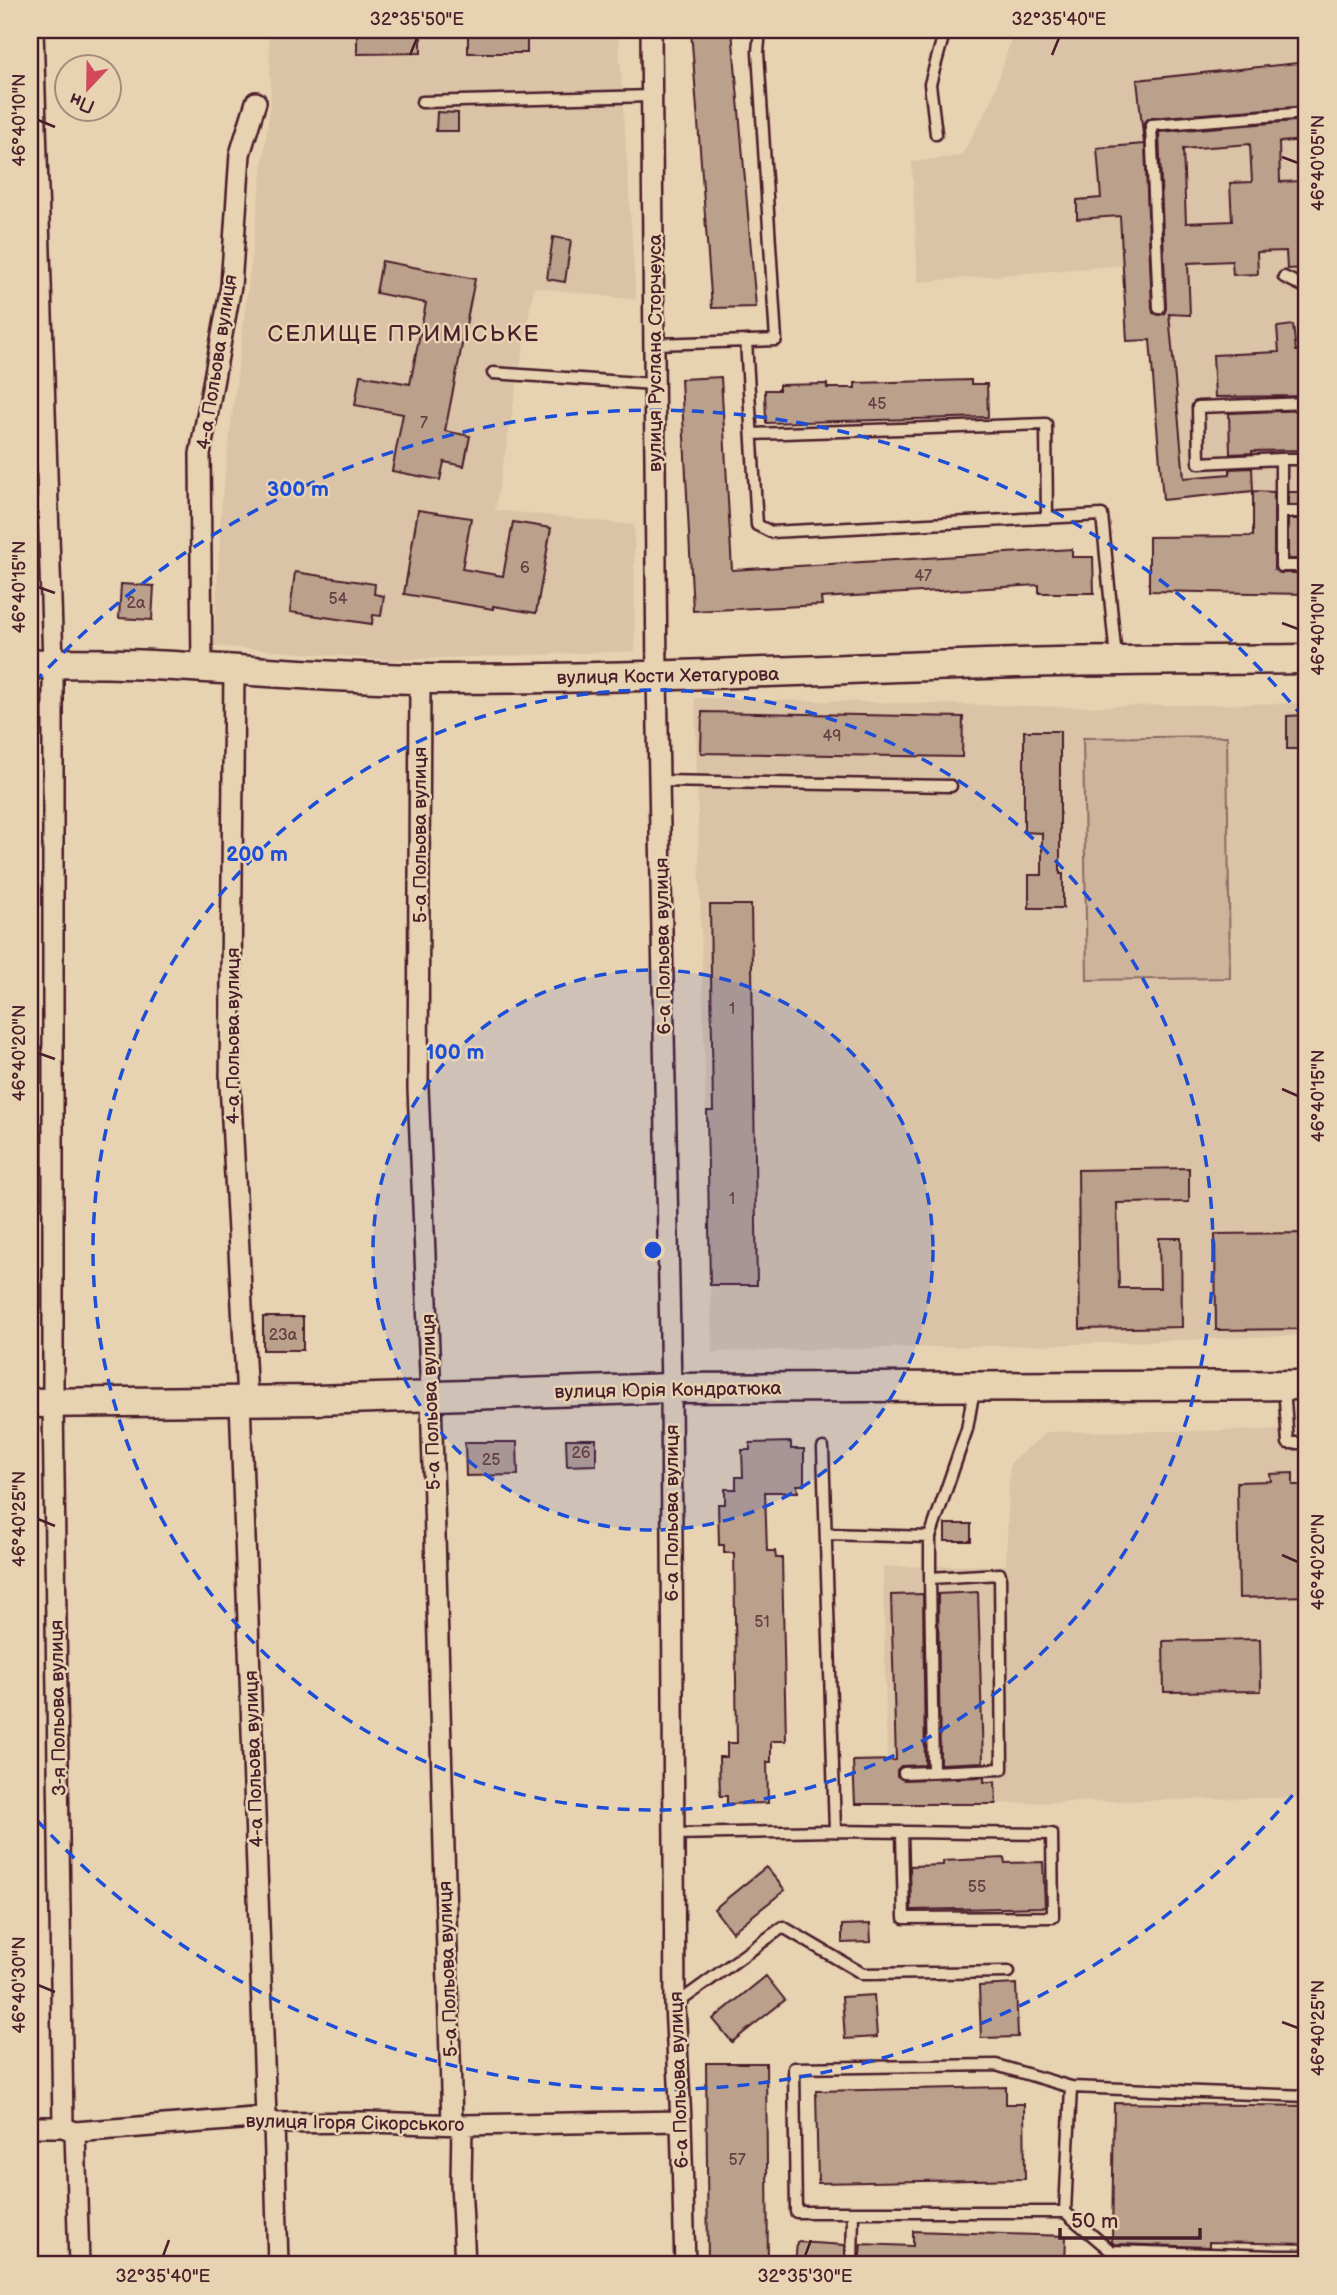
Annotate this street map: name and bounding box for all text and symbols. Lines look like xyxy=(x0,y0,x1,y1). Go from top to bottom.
text: 32°35'50"E xyxy=(370,9,464,30)
text: 32°35'40"E xyxy=(1012,9,1107,30)
north arrow xyxy=(52,52,122,122)
text: 46°40'10"N xyxy=(9,73,30,167)
text: Пн xyxy=(66,87,98,118)
text: 46°40'05"N xyxy=(1308,115,1329,211)
street label: вулиця Руслана Сторчеуса xyxy=(644,234,667,472)
street label: 4-а Польова вулиця xyxy=(192,273,243,451)
district label: СЕЛИЩЕ ПРИМІСЬКЕ xyxy=(268,320,540,348)
house number: 45 xyxy=(868,395,886,414)
house number: 7 xyxy=(420,414,428,433)
text: 300 m xyxy=(267,477,329,502)
text: 46°40'15"N xyxy=(9,540,30,634)
house number: 6 xyxy=(520,559,530,578)
house number: 47 xyxy=(914,567,932,586)
text: 46°40'10"N xyxy=(1308,582,1329,676)
house number: 54 xyxy=(329,590,348,609)
house number: 2а xyxy=(127,594,146,613)
street label: вулиця Кости Хетагурова xyxy=(556,663,780,690)
house number: 49 xyxy=(822,727,842,746)
street label: 5-а Польова вулиця xyxy=(409,747,432,923)
text: 200 m xyxy=(226,842,288,867)
street label: 6-а Польова вулиця xyxy=(650,857,677,1035)
street label: 4-а Польова вулиця xyxy=(222,947,245,1125)
house number: 1 xyxy=(729,1000,735,1019)
text: 46°40'20"N xyxy=(9,1005,30,1101)
text: 100 m xyxy=(426,1040,484,1065)
text: 46°40'15"N xyxy=(1308,1049,1329,1143)
house number: 1 xyxy=(729,1190,735,1209)
centre of rings xyxy=(641,1238,665,1262)
street label: 5-а Польова вулиця xyxy=(417,1313,446,1490)
house number: 23а xyxy=(269,1326,298,1345)
street label: вулиця Юрія Кондратюка xyxy=(554,1377,782,1404)
street label: 6-а Польова вулиця xyxy=(661,1424,684,1602)
house number: 26 xyxy=(571,1444,591,1463)
house number: 25 xyxy=(482,1451,500,1470)
text: 46°40'25"N xyxy=(9,1471,30,1567)
text: 46°40'20"N xyxy=(1308,1514,1329,1610)
house number: 51 xyxy=(754,1613,770,1632)
street label: 3-я Польова вулиця xyxy=(45,1620,72,1796)
street label: 4-а Польова вулиця xyxy=(240,1670,269,1848)
house number: 55 xyxy=(968,1878,986,1897)
street label: 5-а Польова вулиця xyxy=(434,1880,463,2057)
text: 46°40'30"N xyxy=(9,1936,30,2034)
text: 46°40'25"N xyxy=(1308,1980,1329,2076)
street label: 6-а Польова вулиця xyxy=(665,1991,694,2169)
street label: вулиця Ігоря Сікорського xyxy=(245,2110,465,2137)
house number: 57 xyxy=(728,2151,746,2170)
scale bar xyxy=(1060,2197,1200,2241)
text: 50 m xyxy=(1071,2209,1118,2234)
text: 32°35'40"E xyxy=(116,2266,211,2287)
text: 32°35'30"E xyxy=(757,2266,853,2287)

